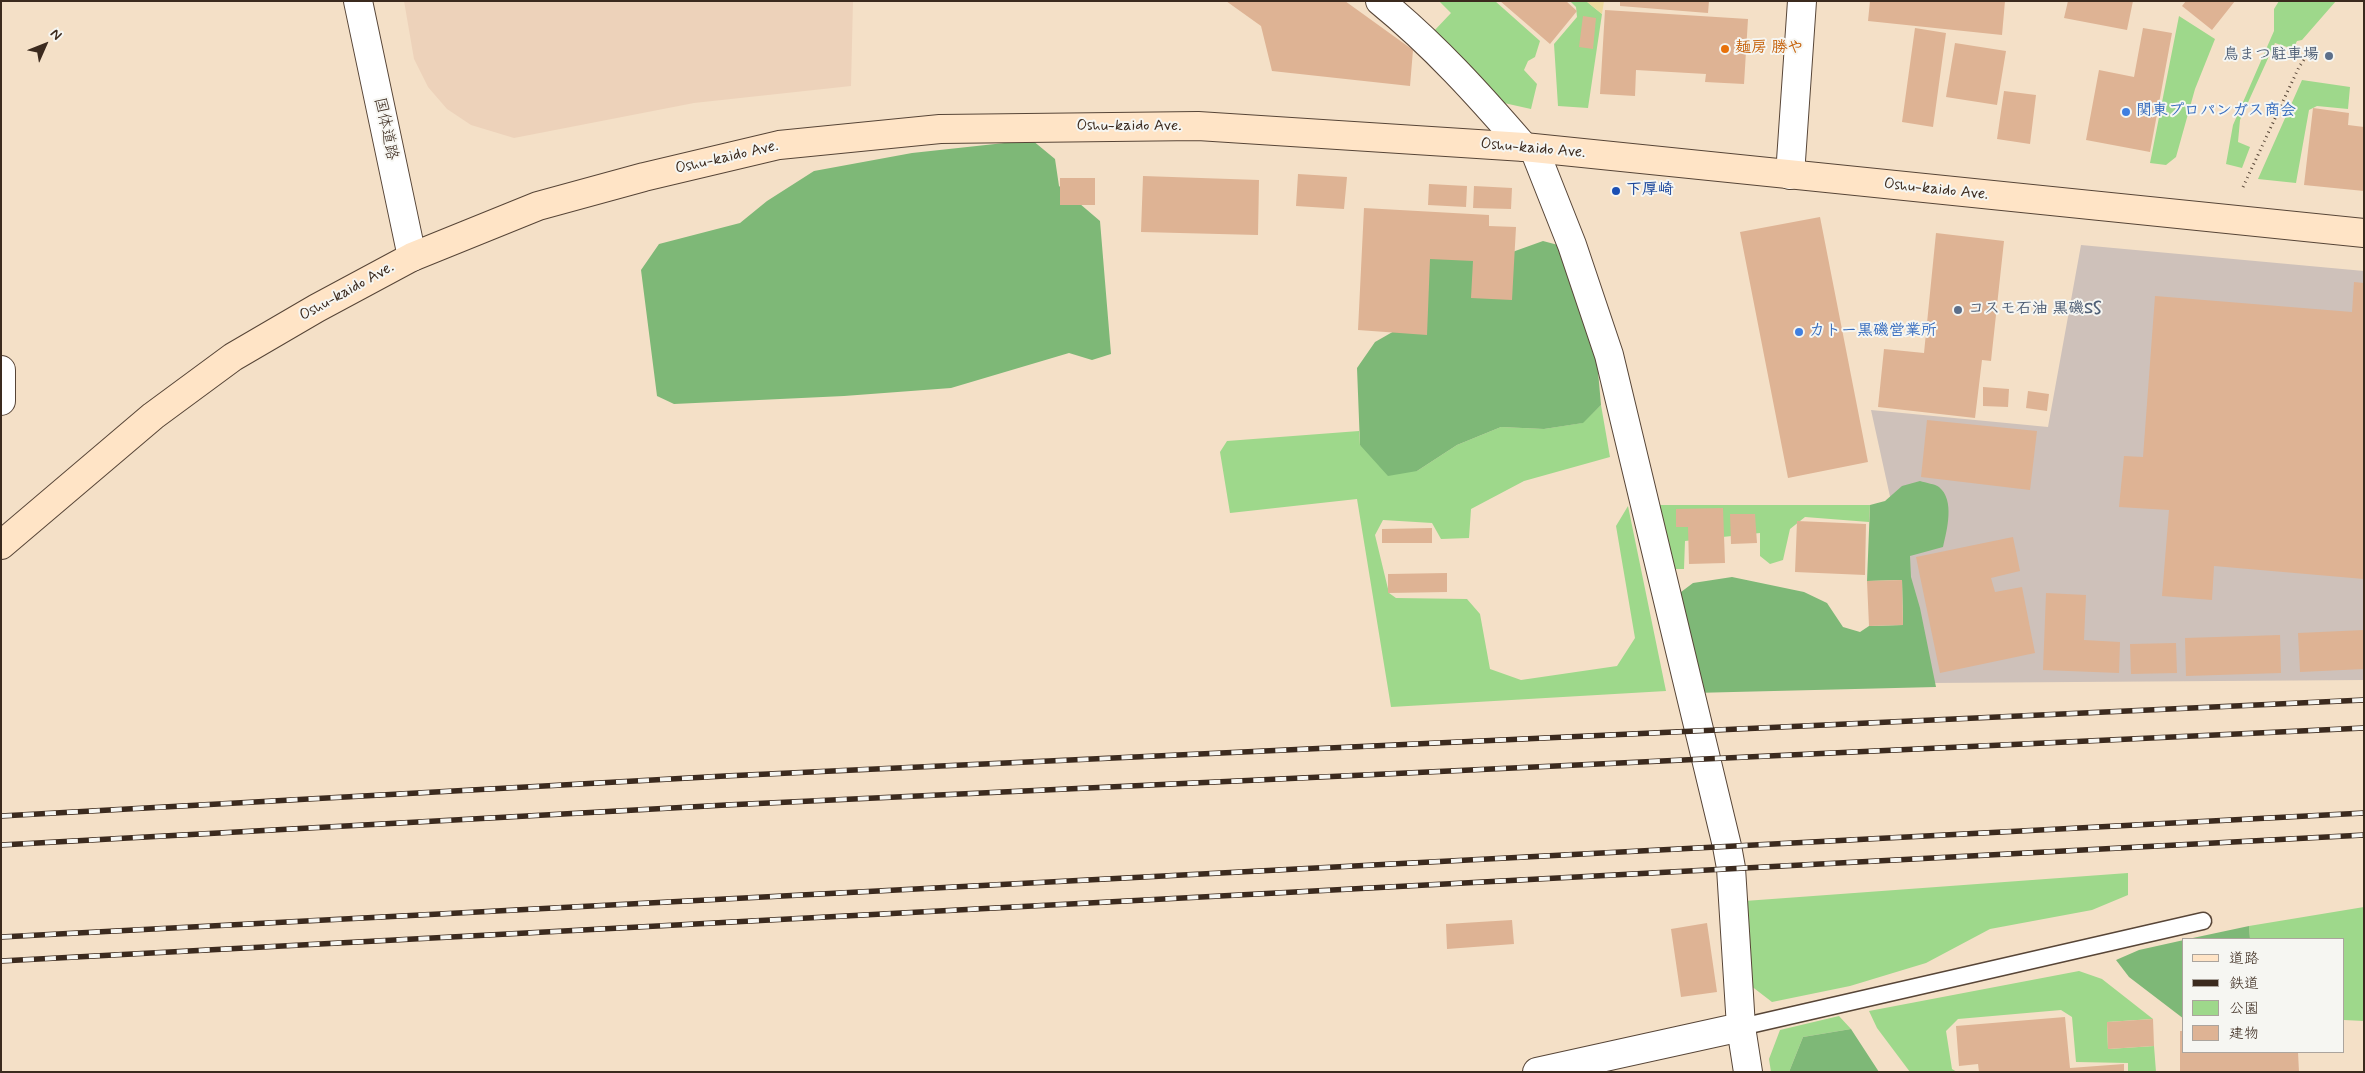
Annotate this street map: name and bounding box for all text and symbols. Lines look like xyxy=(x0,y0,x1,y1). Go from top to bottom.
north arrow xyxy=(20,20,70,70)
text: N xyxy=(46,25,65,44)
place label: 麺房 勝や xyxy=(1735,39,1803,59)
marker: 麺房 勝や xyxy=(1719,43,1731,55)
place label: 鳥まつ駐車場 xyxy=(2223,46,2319,66)
marker: 鳥まつ駐車場 xyxy=(2323,50,2335,62)
street label: 国体道路 xyxy=(369,96,401,162)
place label: 関東プロパンガス商会 xyxy=(2136,102,2296,122)
marker: 関東プロパンガス商会 xyxy=(2120,106,2132,118)
street label: Oshu-kaido Ave. xyxy=(1076,117,1182,137)
street label: Oshu-kaido Ave. xyxy=(1480,135,1586,163)
street label: Oshu-kaido Ave. xyxy=(674,137,780,179)
street label: Oshu-kaido Ave. xyxy=(1883,175,1989,205)
place label: 下厚崎 xyxy=(1626,181,1674,201)
marker: 下厚崎 xyxy=(1610,185,1622,197)
street label: Oshu-kaido Ave. xyxy=(296,258,398,326)
place label: コスモ石油 黒磯SS xyxy=(1968,300,2101,320)
marker: コスモ石油 黒磯SS xyxy=(1952,304,1964,316)
place label: カトー黒磯営業所 xyxy=(1809,322,1937,342)
marker: カトー黒磯営業所 xyxy=(1793,326,1805,338)
legend xyxy=(2182,938,2345,1053)
text: 道路 xyxy=(2229,949,2259,969)
text: 鉄道 xyxy=(2229,974,2259,994)
text: 公園 xyxy=(2229,999,2259,1019)
text: 建物 xyxy=(2229,1024,2259,1044)

